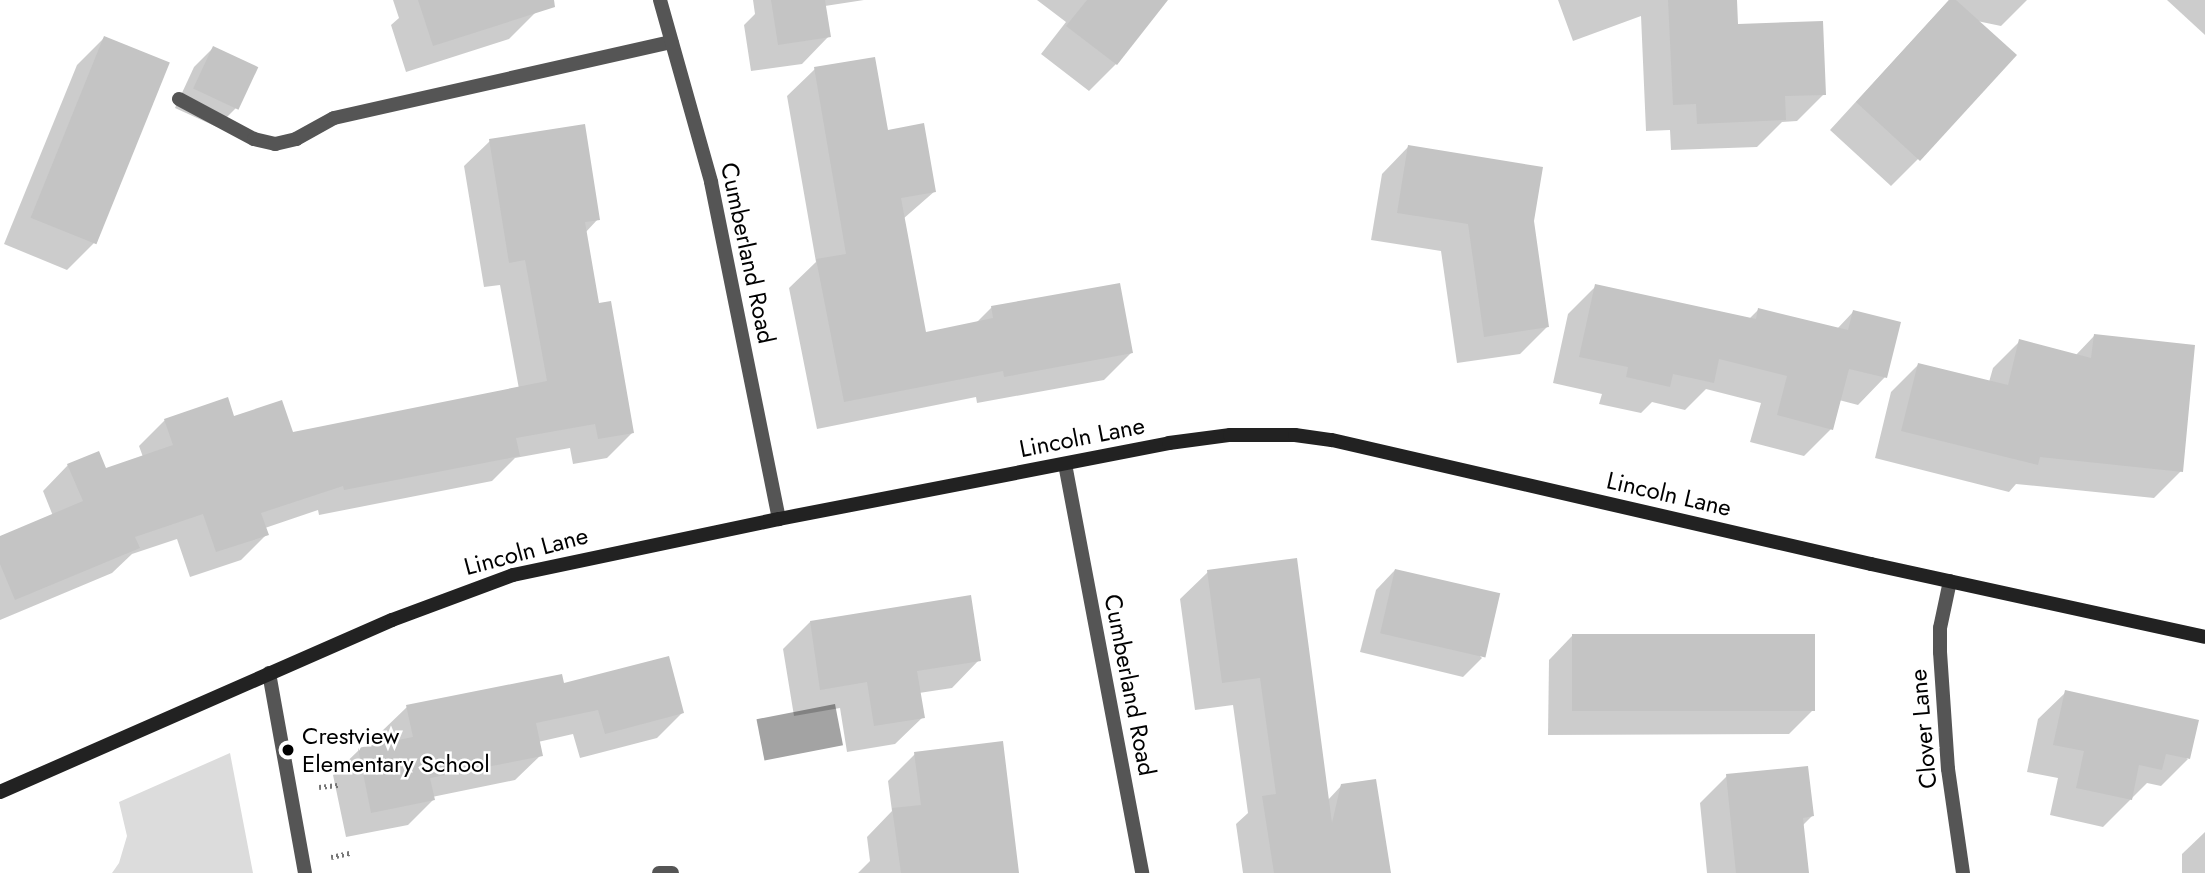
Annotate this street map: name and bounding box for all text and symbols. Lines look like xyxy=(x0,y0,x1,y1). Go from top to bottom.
street label: Cumberland Road xyxy=(715,160,781,346)
street label: Lincoln Lane xyxy=(1017,411,1147,463)
street label: Lincoln Lane xyxy=(1604,466,1734,522)
street label: Lincoln Lane xyxy=(461,521,591,581)
street label: Cumberland Road xyxy=(1098,592,1162,778)
street label: Clover Lane xyxy=(1903,668,1943,790)
place label: Crestview Elementary School xyxy=(302,722,490,778)
marker: Crestview Elementary School xyxy=(280,742,296,758)

